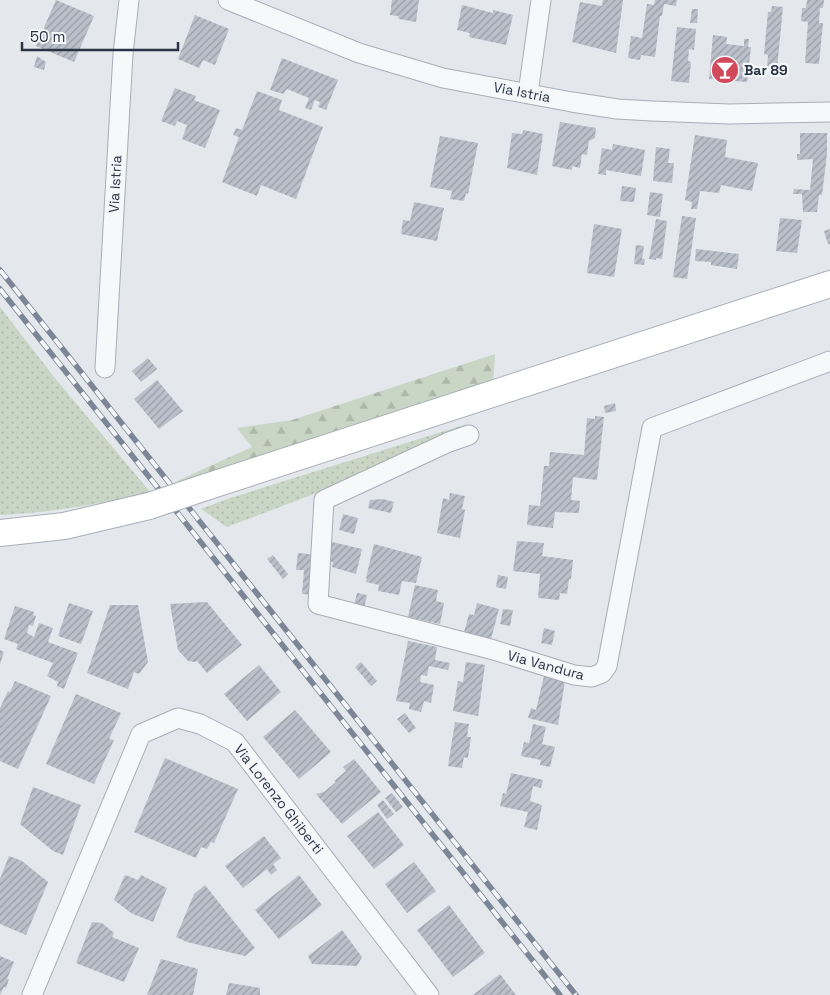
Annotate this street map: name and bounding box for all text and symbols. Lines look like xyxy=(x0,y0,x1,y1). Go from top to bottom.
scale bar xyxy=(22,20,179,52)
text: 50 m xyxy=(30,27,65,46)
bar icon: Bar 89 xyxy=(710,55,740,85)
place label: Bar 89 xyxy=(744,61,788,79)
street label: Via Istria xyxy=(492,78,552,106)
street label: Via Istria xyxy=(105,155,125,213)
street label: Via Vandura xyxy=(506,646,586,684)
street label: Via Lorenzo Ghiberti xyxy=(230,740,328,858)

